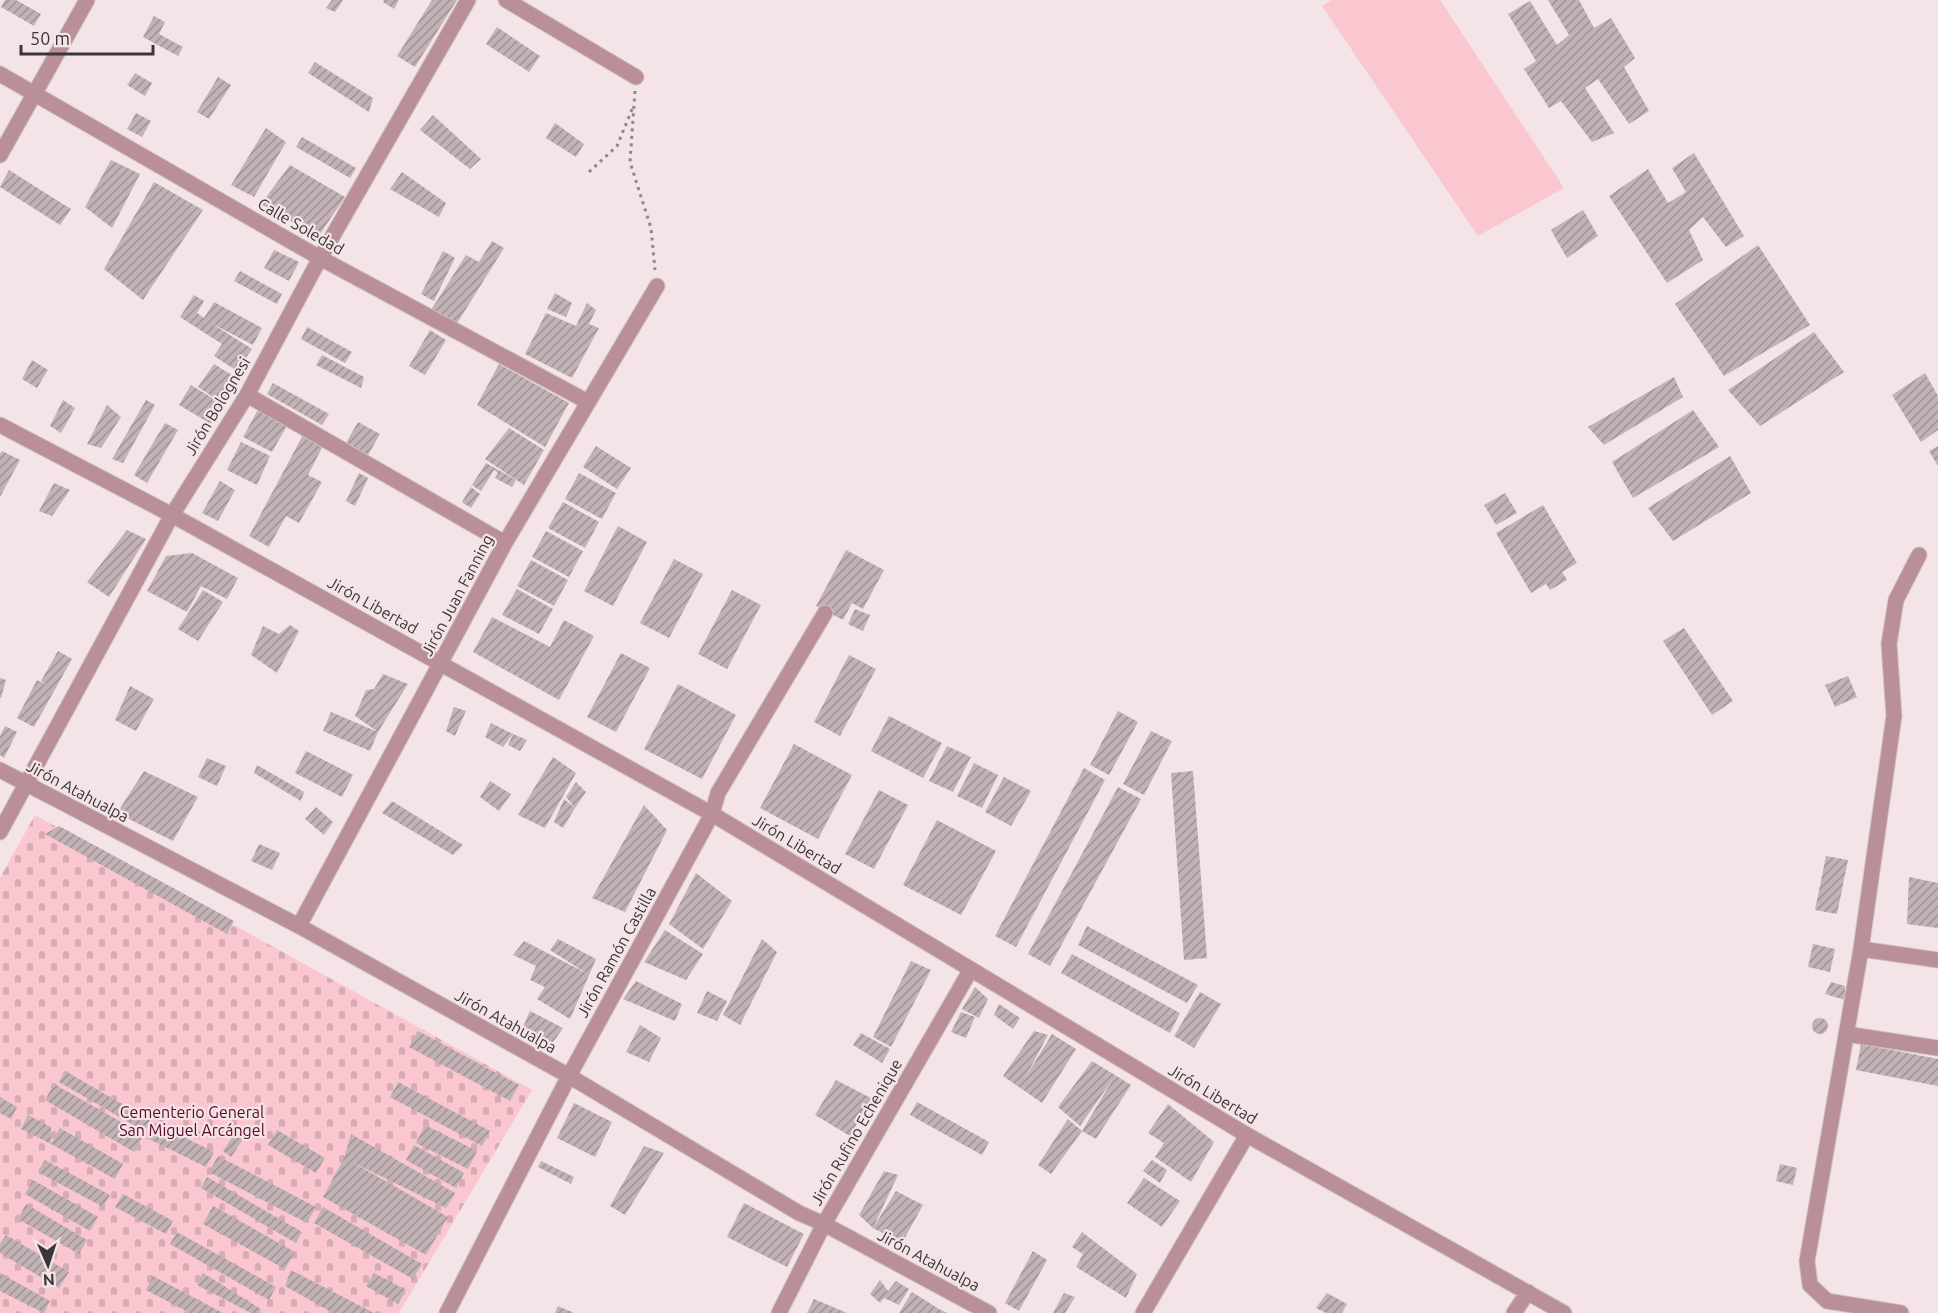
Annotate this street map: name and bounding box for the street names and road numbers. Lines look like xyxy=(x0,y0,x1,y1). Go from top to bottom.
street label: Calle Soledad xyxy=(255,194,347,258)
street label: Jirón Bolognesi xyxy=(181,354,253,458)
street label: Jirón Juan Fanning xyxy=(417,531,497,659)
street label: Jirón Libertad xyxy=(325,573,421,637)
street label: Jirón Atahualpa xyxy=(24,756,132,826)
street label: Jirón Libertad xyxy=(749,811,845,877)
street label: Jirón Ramón Castilla xyxy=(573,884,659,1020)
street label: Jirón Atahualpa xyxy=(452,986,560,1056)
street label: Jirón Rufino Echenique xyxy=(807,1056,905,1208)
street label: Jirón Libertad xyxy=(1165,1061,1261,1127)
street label: Jirón Atahualpa xyxy=(875,1225,983,1295)

